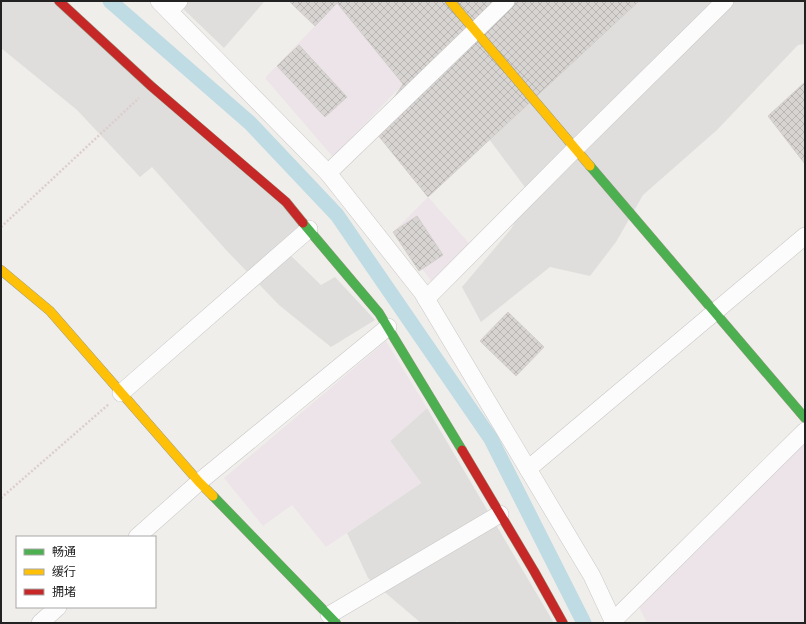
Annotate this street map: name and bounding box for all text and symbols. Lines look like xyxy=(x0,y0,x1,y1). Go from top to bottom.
legend xyxy=(16,536,156,608)
text: 畅通 xyxy=(52,542,76,561)
text: 缓行 xyxy=(52,562,76,581)
text: 拥堵 xyxy=(52,582,76,601)

